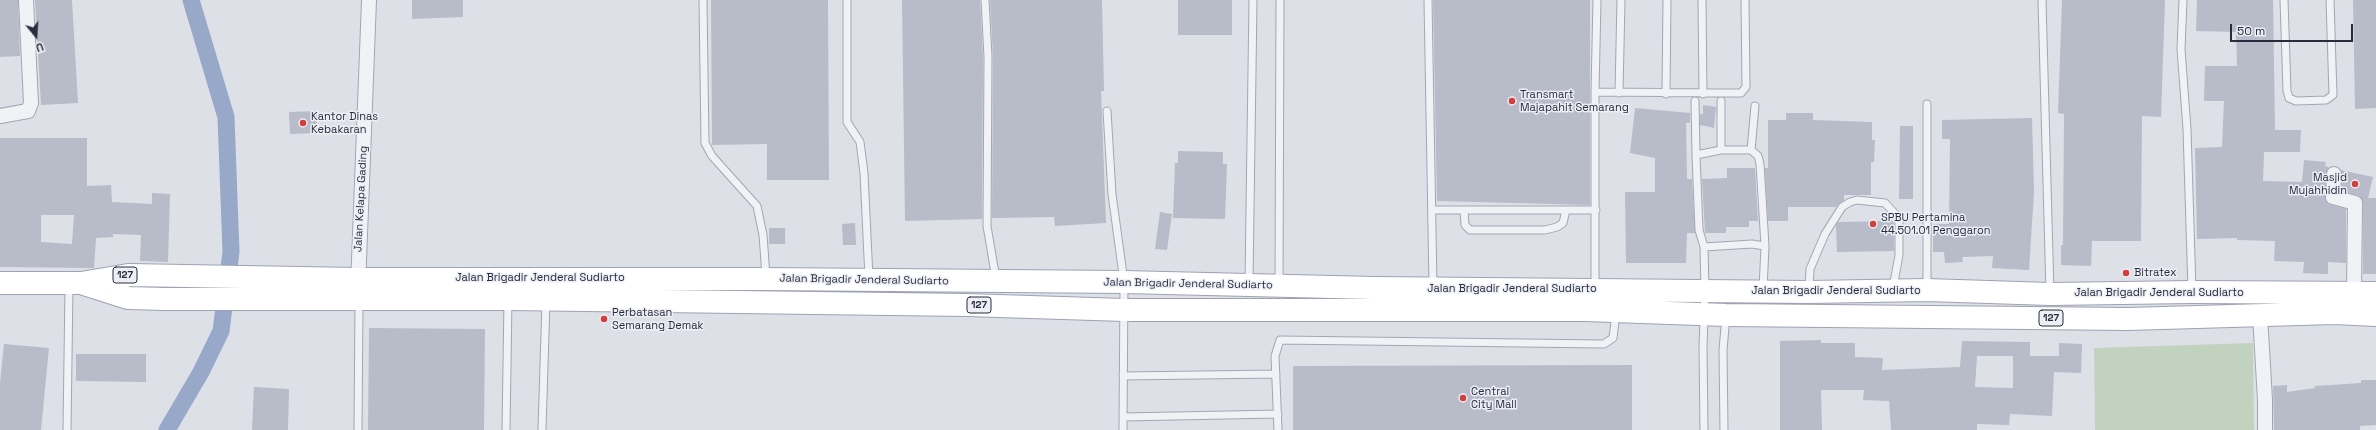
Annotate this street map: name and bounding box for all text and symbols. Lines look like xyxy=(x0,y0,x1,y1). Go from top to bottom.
north arrow xyxy=(16,16,56,56)
scale bar xyxy=(2232,16,2355,42)
text: 50 m xyxy=(2237,23,2265,39)
text: U xyxy=(34,40,45,55)
place label: Transmart Majapahit Semarang xyxy=(1520,88,1629,114)
marker: Transmart Majapahit Semarang xyxy=(1507,96,1517,106)
place label: Kantor Dinas Kebakaran xyxy=(311,110,378,136)
marker: Kantor Dinas Kebakaran xyxy=(298,118,308,128)
street label: Jalan Kelapa Gading xyxy=(352,146,370,252)
place label: Masjid Mujahhidin xyxy=(2289,171,2347,197)
marker: Masjid Mujahhidin xyxy=(2350,179,2360,189)
place label: SPBU Pertamina 44.501.01 Penggaron xyxy=(1881,211,1990,237)
marker: SPBU Pertamina 44.501.01 Penggaron xyxy=(1868,219,1878,229)
place label: Bitratex xyxy=(2134,266,2176,280)
road number: 127 xyxy=(113,267,137,283)
marker: Bitratex xyxy=(2121,268,2131,278)
street label: Jalan Brigadir Jenderal Sudiarto xyxy=(455,271,625,285)
street label: Jalan Brigadir Jenderal Sudiarto xyxy=(779,272,949,288)
street label: Jalan Brigadir Jenderal Sudiarto xyxy=(1103,276,1273,292)
street label: Jalan Brigadir Jenderal Sudiarto xyxy=(1427,282,1597,296)
street label: Jalan Brigadir Jenderal Sudiarto xyxy=(1751,284,1921,298)
street label: Jalan Brigadir Jenderal Sudiarto xyxy=(2074,286,2244,300)
road number: 127 xyxy=(967,297,991,313)
place label: Perbatasan Semarang Demak xyxy=(612,306,703,332)
road number: 127 xyxy=(2039,310,2063,326)
marker: Perbatasan Semarang Demak xyxy=(599,314,609,324)
place label: Central City Mall xyxy=(1471,385,1517,411)
marker: Central City Mall xyxy=(1458,393,1468,403)

